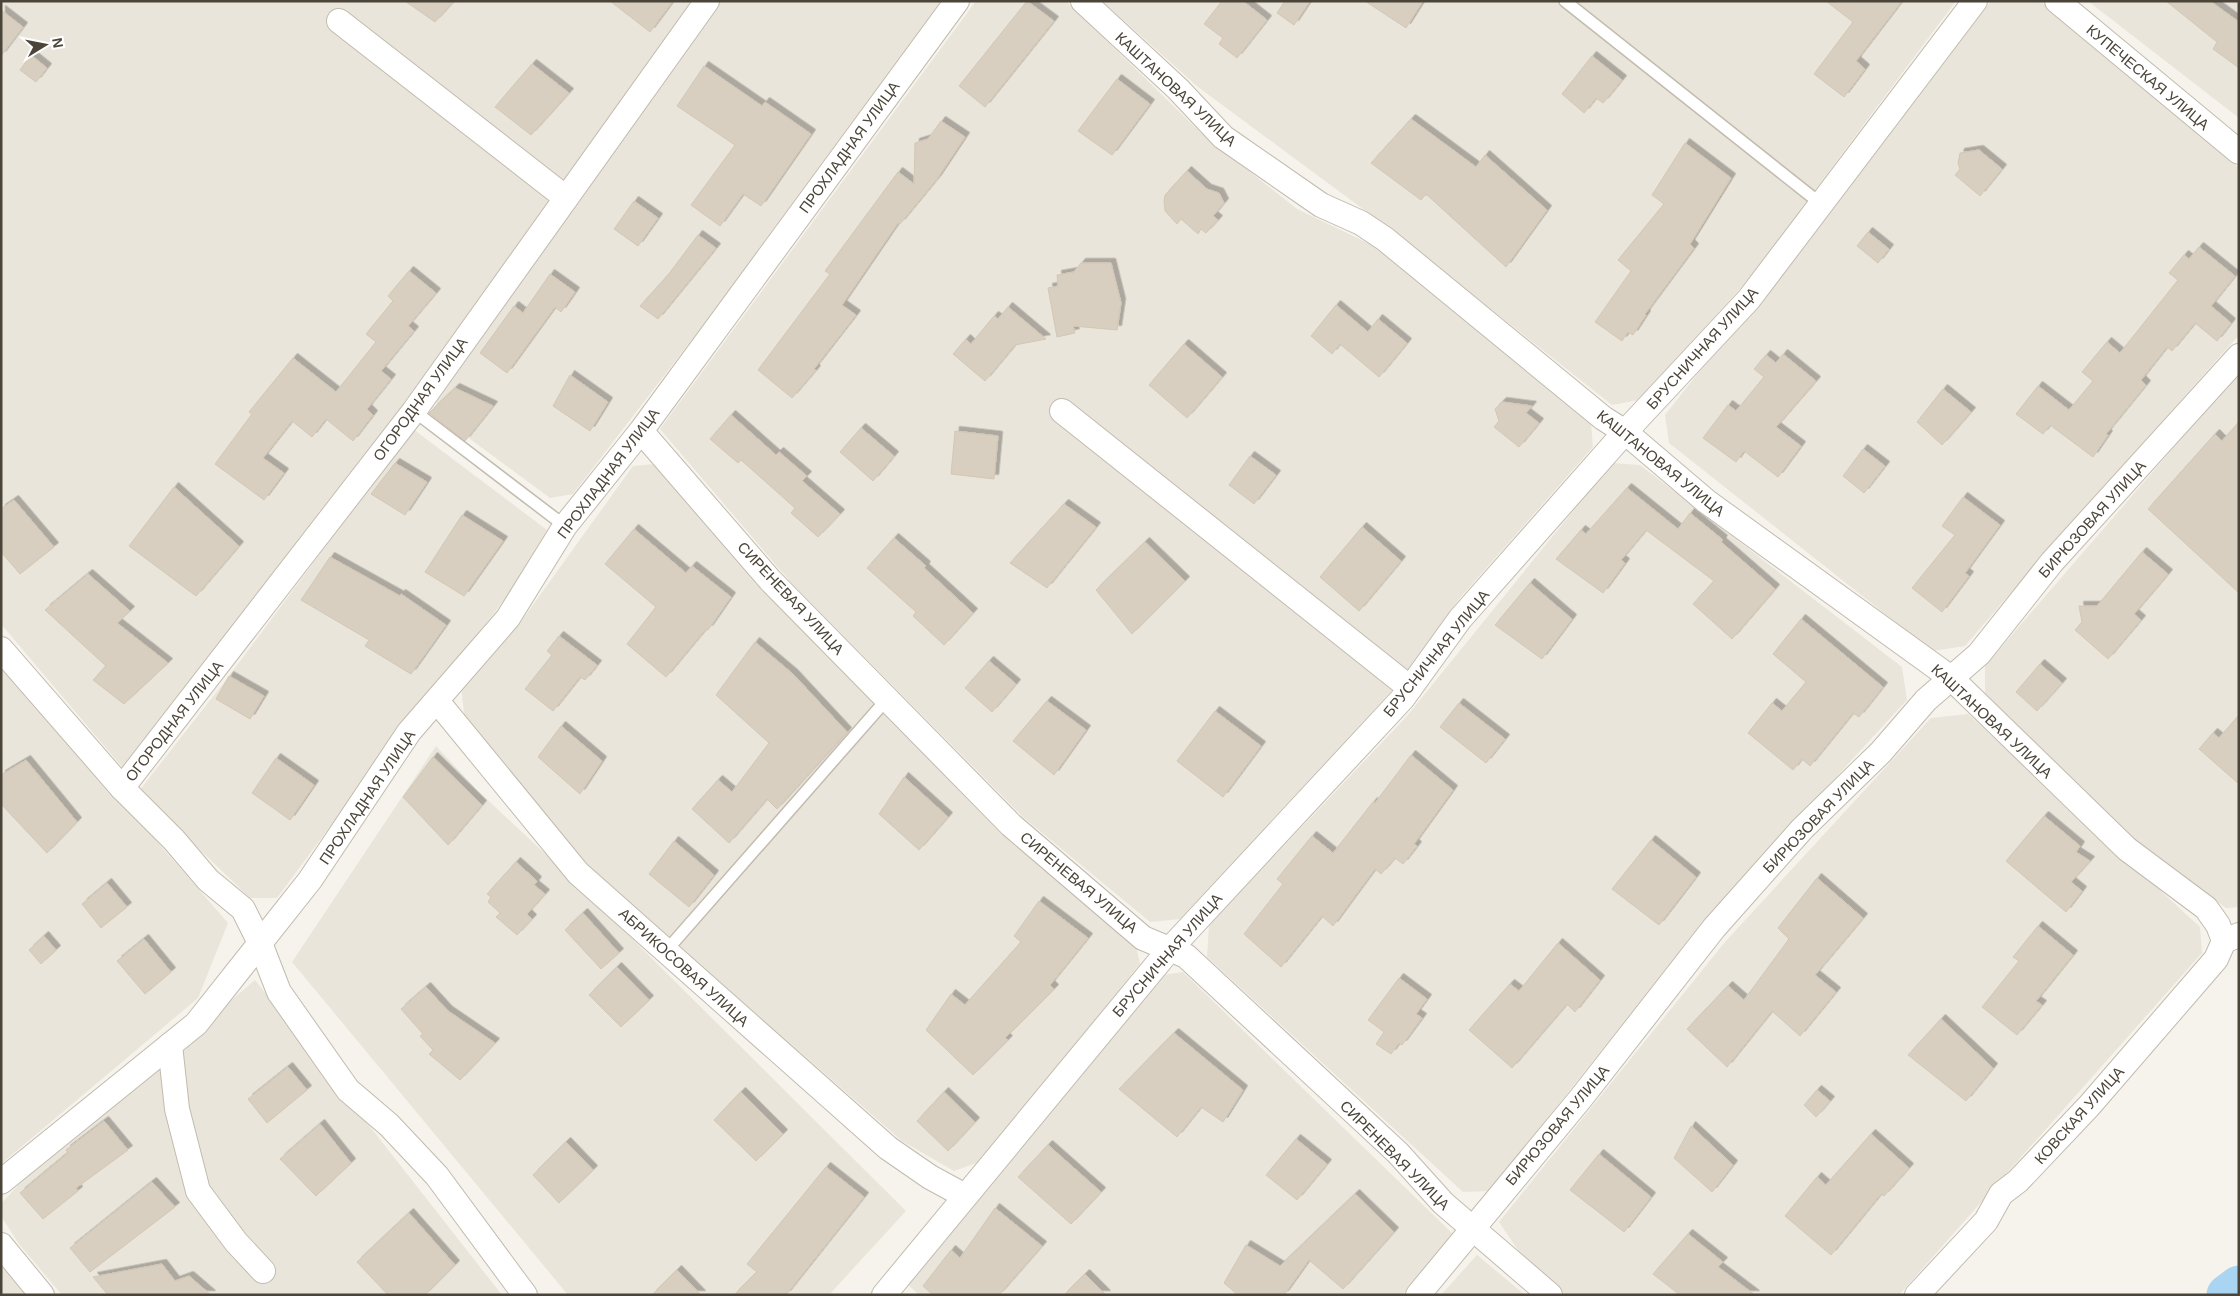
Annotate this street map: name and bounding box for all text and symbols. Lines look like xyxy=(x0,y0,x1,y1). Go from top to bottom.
north arrow xyxy=(20,20,70,70)
street label: КУПЕЧЕСКАЯ УЛИЦА xyxy=(2083,21,2213,133)
street label: КАШТАНОВАЯ УЛИЦА xyxy=(1112,29,1240,149)
text: N xyxy=(49,36,67,49)
street label: ПРОХЛАДНАЯ УЛИЦА xyxy=(796,78,902,216)
street label: БРУСНИЧНАЯ УЛИЦА xyxy=(1643,284,1761,412)
street label: ОГОРОДНАЯ УЛИЦА xyxy=(370,334,470,464)
street label: ПРОХЛАДНАЯ УЛИЦА xyxy=(553,405,663,541)
street label: КАШТАНОВАЯ УЛИЦА xyxy=(1594,406,1728,520)
street label: БИРЮЗОВАЯ УЛИЦА xyxy=(2035,457,2149,581)
street label: СИРЕНЕВАЯ УЛИЦА xyxy=(734,538,848,658)
street label: БРУСНИЧНАЯ УЛИЦА xyxy=(1380,586,1492,720)
street label: ОГОРОДНАЯ УЛИЦА xyxy=(122,657,226,785)
street label: КАШТАНОВАЯ УЛИЦА xyxy=(1928,661,2056,781)
street label: ПРОХЛАДНАЯ УЛИЦА xyxy=(316,727,418,867)
street label: БИРЮЗОВАЯ УЛИЦА xyxy=(1759,756,1877,876)
street label: СИРЕНЕВАЯ УЛИЦА xyxy=(1017,828,1141,936)
street label: БРУСНИЧНАЯ УЛИЦА xyxy=(1109,890,1225,1020)
street label: АБРИКОСОВАЯ УЛИЦА xyxy=(616,904,752,1030)
street label: БИРЮЗОВАЯ УЛИЦА xyxy=(1502,1061,1612,1189)
street label: КОВСКАЯ УЛИЦА xyxy=(2031,1063,2127,1167)
street label: СИРЕНЕВАЯ УЛИЦА xyxy=(1337,1097,1453,1213)

